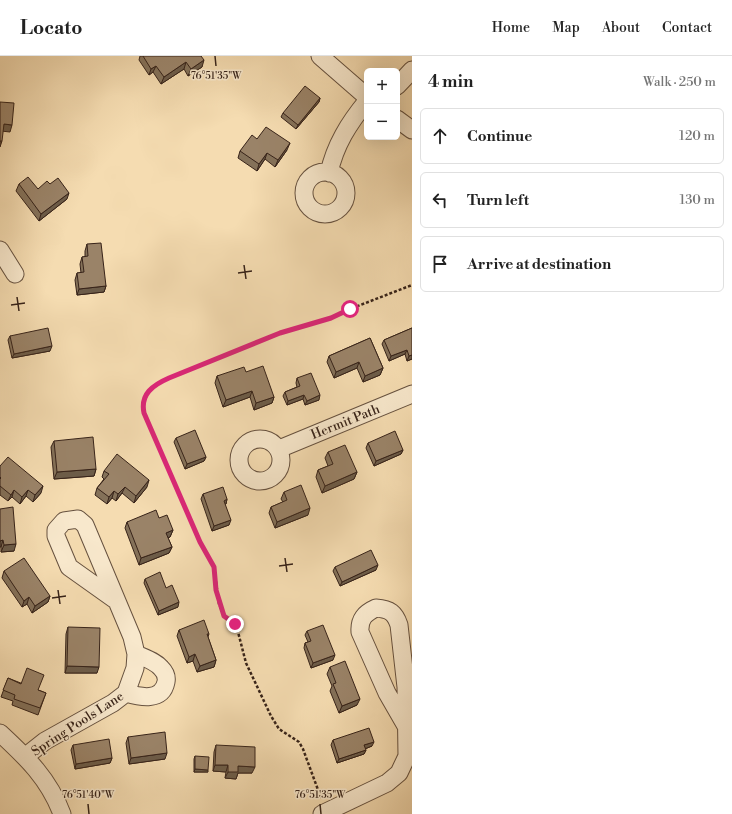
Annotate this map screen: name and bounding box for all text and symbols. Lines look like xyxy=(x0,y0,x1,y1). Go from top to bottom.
text: Locato xyxy=(20,16,82,40)
text: Home xyxy=(492,19,530,37)
text: Map xyxy=(552,19,580,37)
text: About xyxy=(602,19,640,37)
text: Contact xyxy=(662,19,712,37)
map controls xyxy=(364,68,400,140)
button: + xyxy=(364,68,400,104)
text: 76°51'35"W xyxy=(191,70,242,82)
text: 4 min xyxy=(428,71,473,93)
text: Walk · 250 m xyxy=(643,74,716,90)
button: − xyxy=(364,104,400,140)
icon: ahead xyxy=(429,125,451,147)
text: Continue xyxy=(467,127,532,146)
text: 120 m xyxy=(679,128,715,144)
icon: left xyxy=(429,189,451,211)
text: Turn left xyxy=(467,191,529,210)
text: 130 m xyxy=(680,192,715,208)
icon: arrive xyxy=(429,253,451,275)
text: Arrive at destination xyxy=(467,255,611,274)
route start xyxy=(341,300,359,318)
street label: Hermit Path xyxy=(309,401,382,443)
route end xyxy=(226,615,244,633)
street label: Spring Pools Lane xyxy=(28,688,127,760)
text: 76°51'40"W xyxy=(62,789,115,801)
text: 76°51'35"W xyxy=(295,789,346,801)

